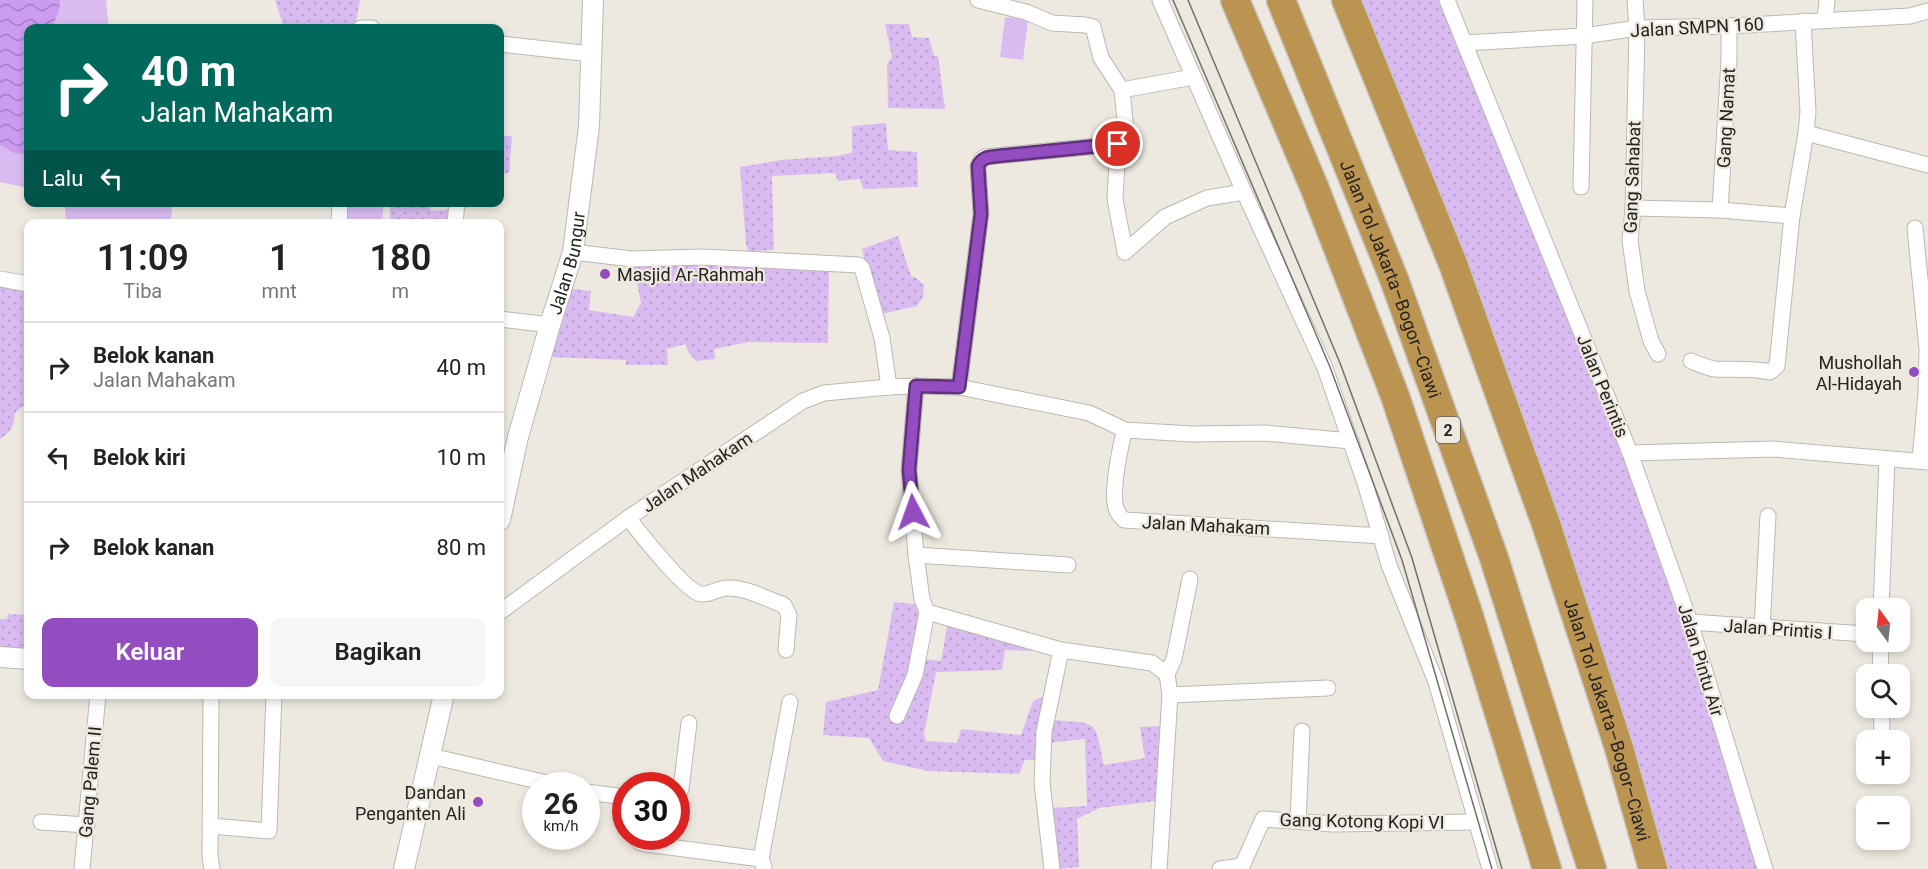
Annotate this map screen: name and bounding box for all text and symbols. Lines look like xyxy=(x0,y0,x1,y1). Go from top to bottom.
street label: Jalan SMPN 160 xyxy=(1630,13,1764,41)
text: 40 m xyxy=(141,47,236,96)
icon: right xyxy=(42,48,120,126)
street label: Gang Namat xyxy=(1713,67,1739,169)
text: Jalan Mahakam xyxy=(141,97,333,129)
pin xyxy=(1092,118,1143,169)
street label: Gang Sahabat xyxy=(1620,120,1644,234)
icon: arrive xyxy=(1101,127,1134,160)
street label: Jalan Tol Jakarta–Bogor–Ciawi xyxy=(1336,157,1446,401)
icon: left xyxy=(95,162,128,195)
text: Lalu xyxy=(42,166,83,191)
street label: Jalan Bungur xyxy=(544,210,589,317)
text: 11:09 xyxy=(97,237,189,279)
text: 1 xyxy=(269,237,289,279)
text: 180 xyxy=(370,237,431,279)
place label: Masjid Ar-Rahmah xyxy=(617,264,764,285)
marker: Masjid Ar-Rahmah xyxy=(598,267,612,281)
text: Tiba xyxy=(123,279,162,303)
text: mnt xyxy=(262,279,297,303)
text: m xyxy=(392,279,409,303)
street label: Jalan Perintis xyxy=(1573,332,1633,440)
text: Belok kanan xyxy=(93,343,214,368)
icon: right xyxy=(42,351,75,384)
place label: Mushollah Al-Hidayah xyxy=(1816,352,1902,394)
text: 40 m xyxy=(437,355,486,380)
marker: Mushollah Al-Hidayah xyxy=(1907,365,1921,379)
text: Jalan Mahakam xyxy=(93,368,235,392)
road number: 2 xyxy=(1436,417,1460,443)
street label: Jalan Mahakam xyxy=(638,427,756,517)
icon: left xyxy=(42,441,75,474)
text: Belok kiri xyxy=(93,445,186,470)
text: 10 m xyxy=(437,445,486,470)
position arrow xyxy=(881,480,945,544)
street label: Jalan Mahakam xyxy=(1141,511,1271,539)
icon: right xyxy=(42,531,75,564)
text: Belok kanan xyxy=(93,535,214,560)
text: 80 m xyxy=(437,535,486,560)
street label: Jalan Tol Jakarta–Bogor–Ciawi xyxy=(1560,595,1655,843)
north arrow xyxy=(1856,598,1910,652)
map controls xyxy=(1856,598,1910,850)
street label: Jalan Pintu Air xyxy=(1674,601,1728,719)
street label: Jalan Printis I xyxy=(1723,615,1833,643)
button: Keluar xyxy=(42,618,258,687)
button: Bagikan xyxy=(270,618,486,687)
button: search xyxy=(1856,664,1910,718)
street label: Gang Palem II xyxy=(75,726,105,838)
button: + xyxy=(1856,730,1910,784)
speed limit sign: 30 xyxy=(612,772,690,850)
place label: Dandan Penganten Ali xyxy=(355,782,466,824)
text: 26 xyxy=(544,786,578,821)
marker: Dandan Penganten Ali xyxy=(471,795,485,809)
button: − xyxy=(1856,796,1910,850)
street label: Gang Kotong Kopi VI xyxy=(1279,809,1445,833)
text: km/h xyxy=(543,817,579,835)

